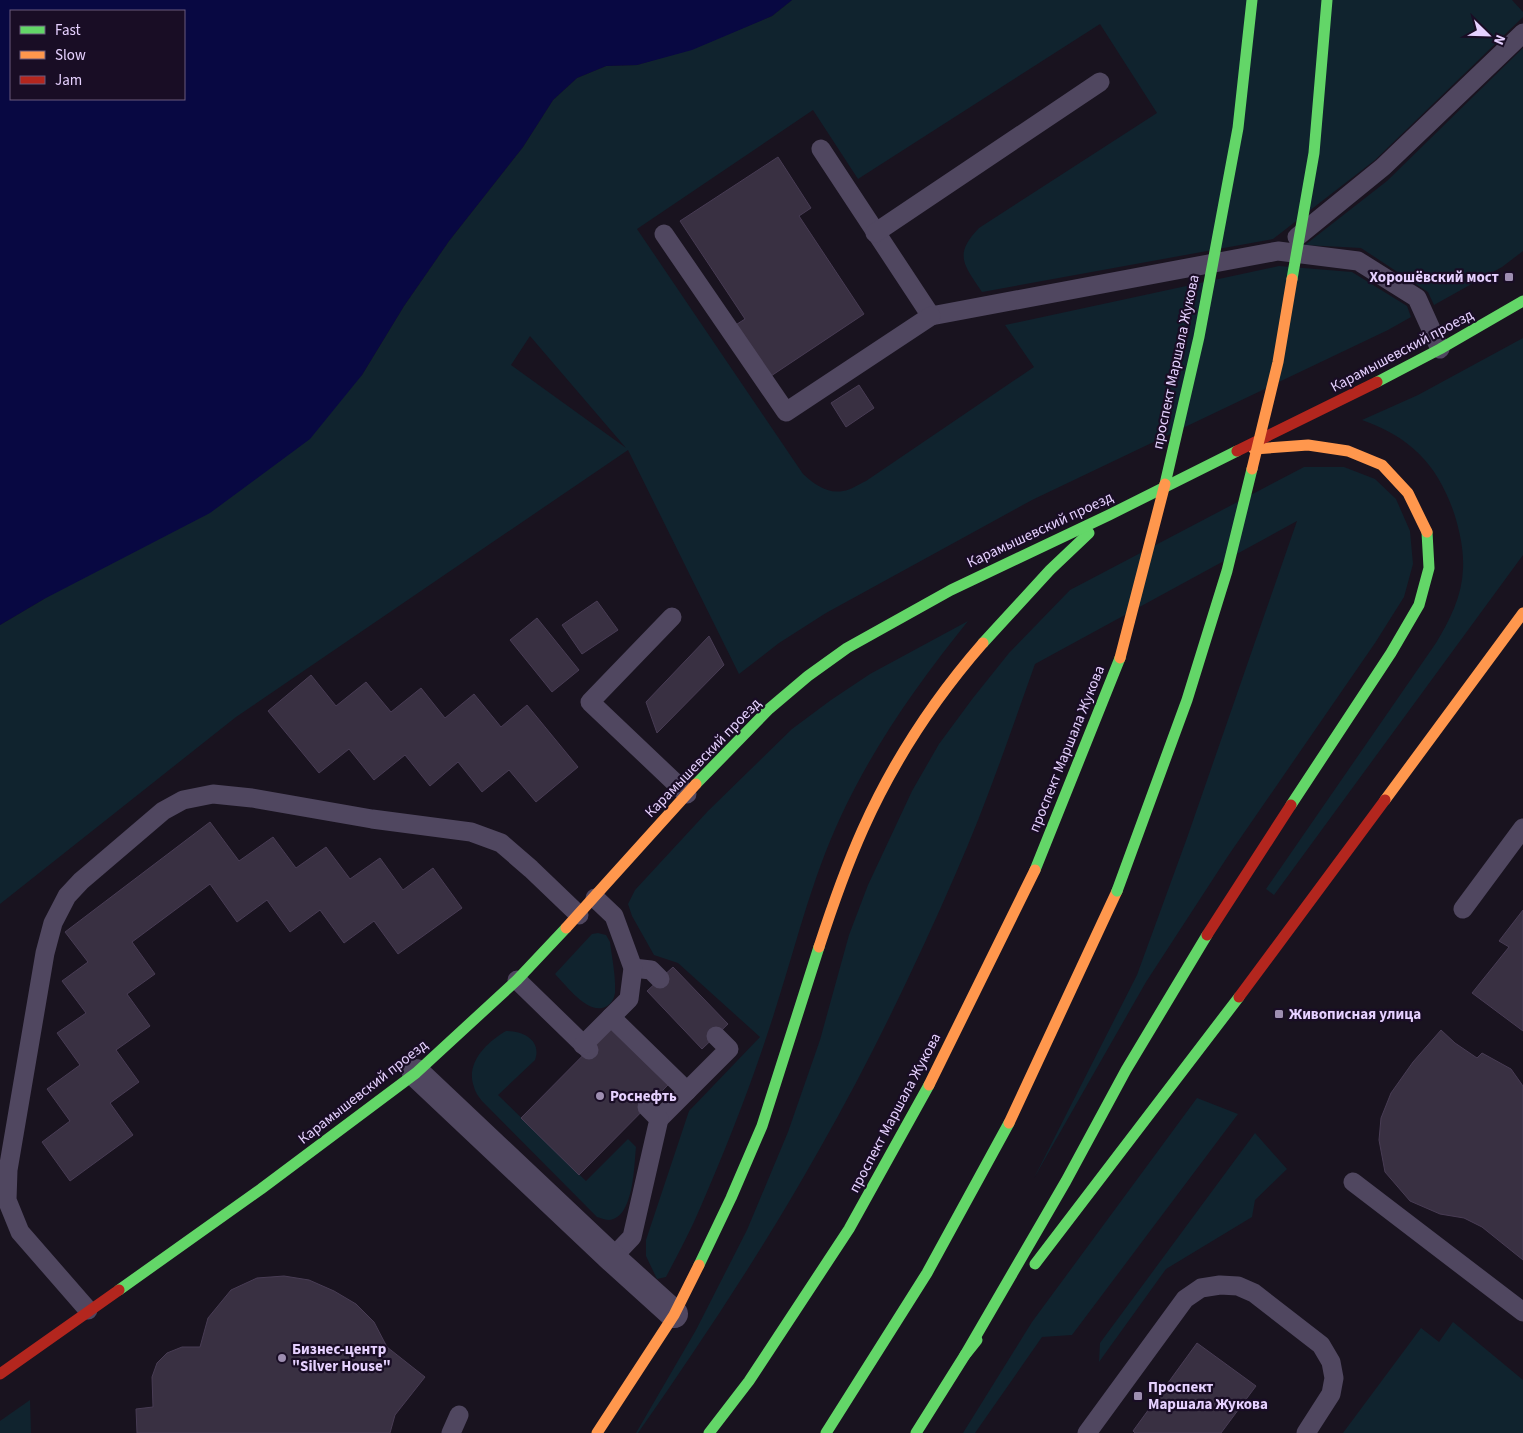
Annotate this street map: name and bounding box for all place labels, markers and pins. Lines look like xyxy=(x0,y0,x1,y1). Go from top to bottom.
place label: Хорошёвский мост xyxy=(1370,267,1499,288)
marker: Хорошёвский мост xyxy=(1503,271,1515,283)
place label: Живописная улица xyxy=(1289,1004,1421,1025)
marker: Живописная улица xyxy=(1273,1008,1285,1020)
place label: Роснефть xyxy=(610,1086,677,1107)
marker: Роснефть xyxy=(594,1090,606,1102)
place label: Бизнес-центр "Silver House" xyxy=(292,1339,391,1377)
marker: Бизнес-центр "Silver House" xyxy=(276,1352,288,1364)
place label: Проспект Маршала Жукова xyxy=(1148,1377,1268,1415)
marker: Проспект Маршала Жукова xyxy=(1132,1390,1144,1402)

